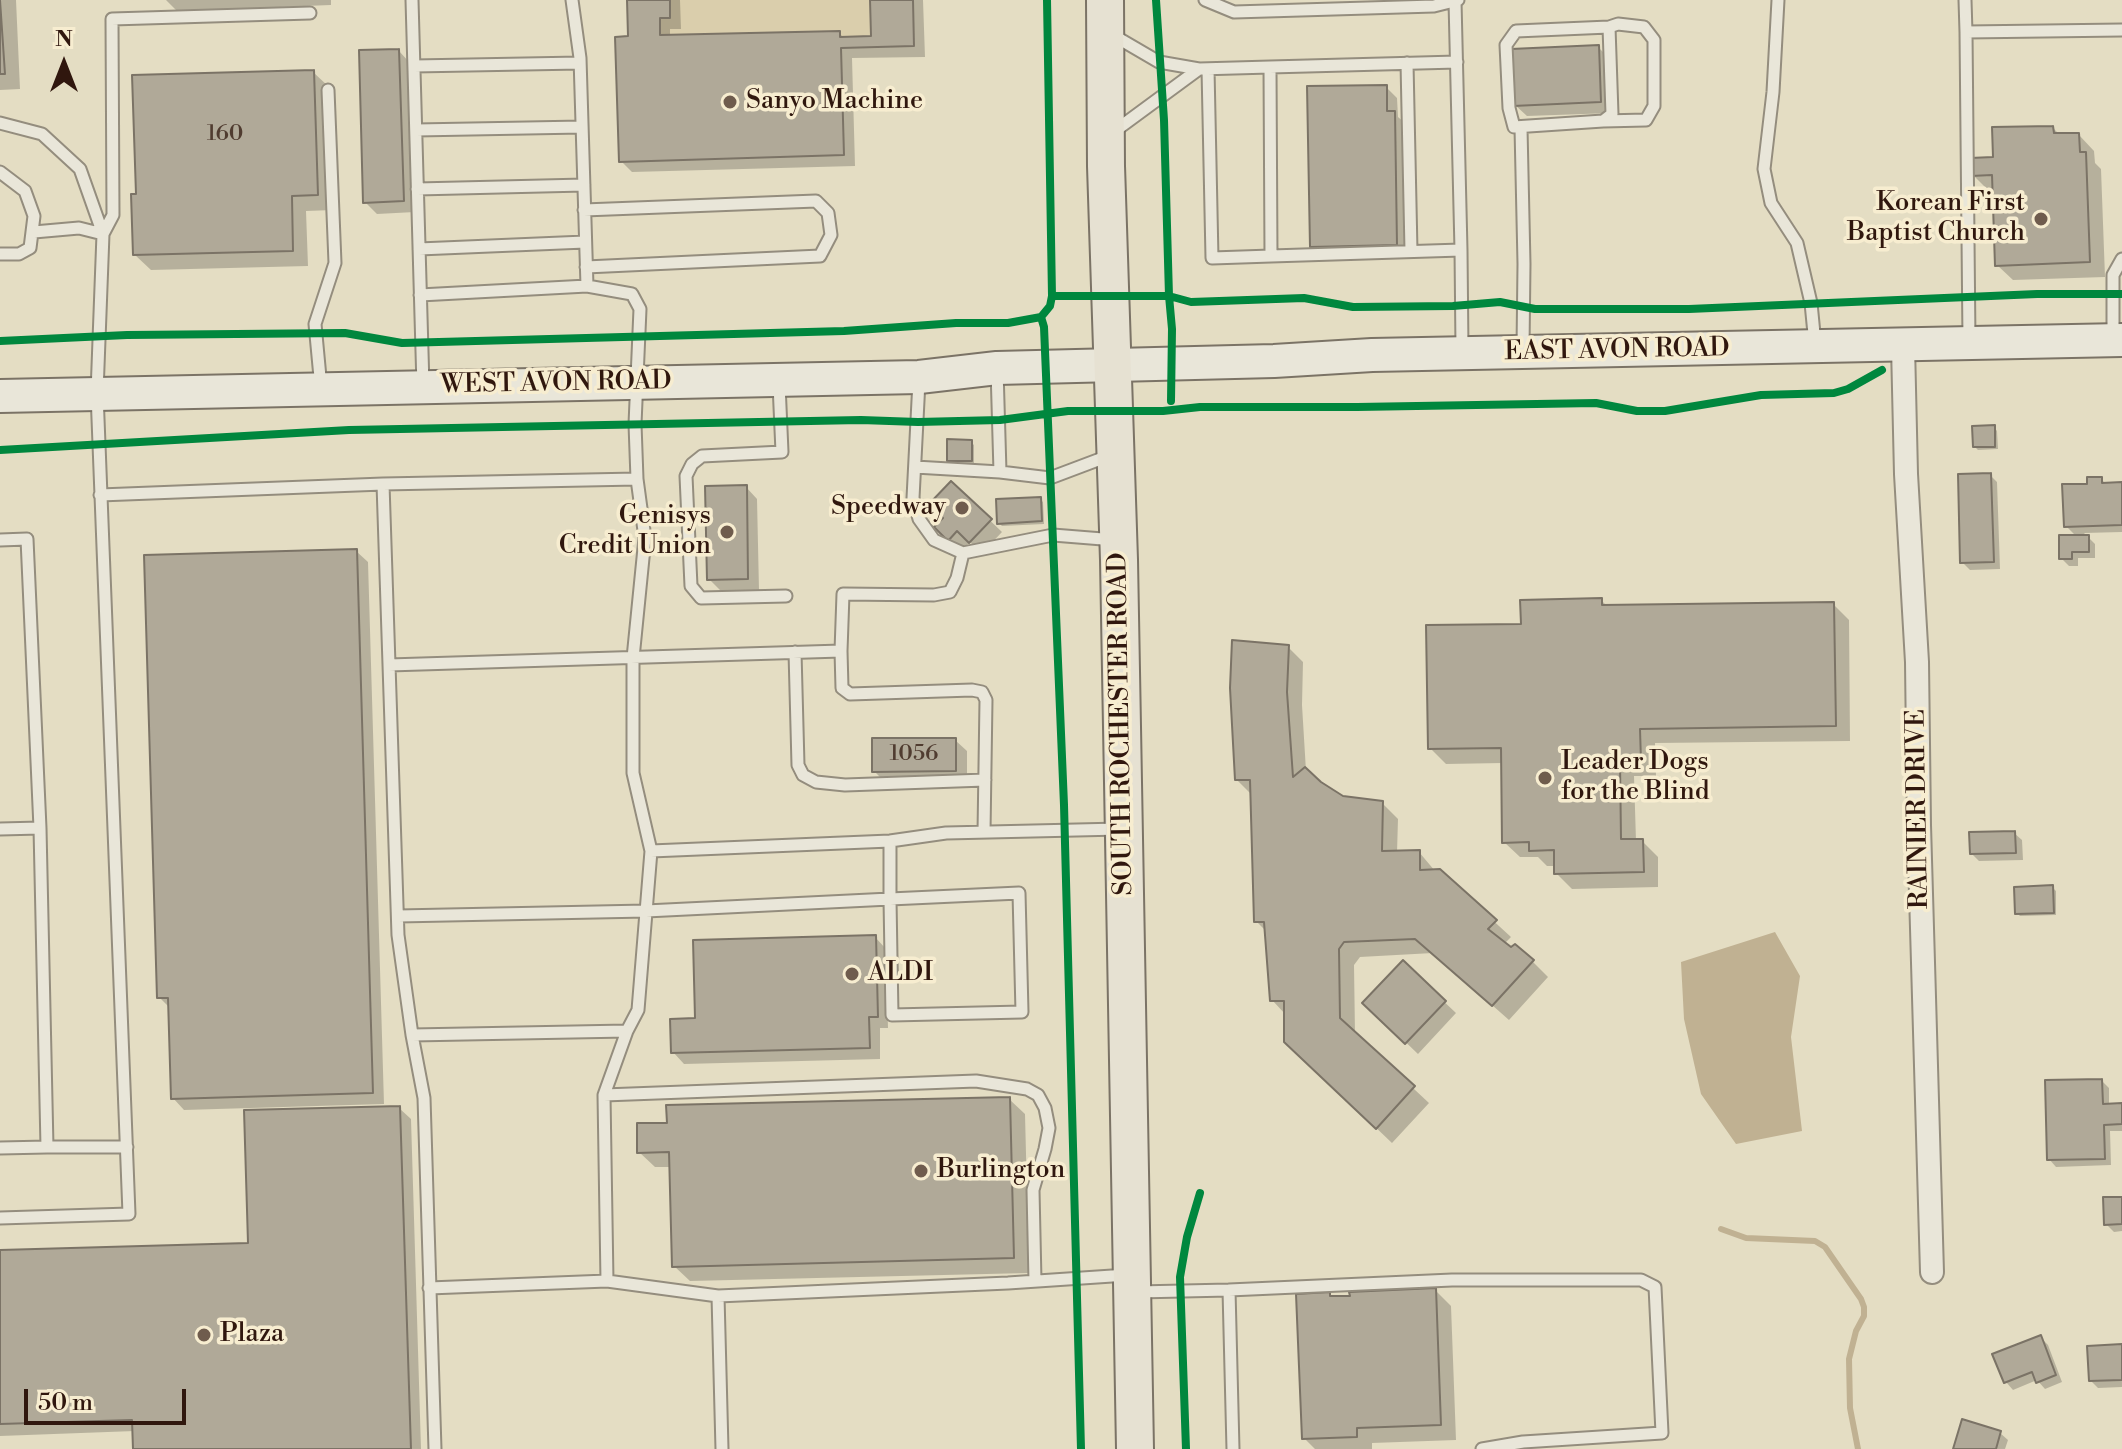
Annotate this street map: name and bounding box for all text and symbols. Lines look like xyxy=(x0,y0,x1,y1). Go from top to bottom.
north arrow xyxy=(24,24,104,104)
text: N xyxy=(55,26,73,53)
place label: Sanyo Machine xyxy=(746,86,923,118)
marker: Sanyo Machine xyxy=(721,93,739,111)
house number: 160 xyxy=(207,122,243,148)
place label: Korean First Baptist Church xyxy=(1847,188,2025,250)
marker: Korean First Baptist Church xyxy=(2032,210,2050,228)
street label: EAST AVON ROAD xyxy=(1504,333,1730,369)
street label: WEST AVON ROAD xyxy=(440,366,672,402)
place label: Speedway xyxy=(831,492,946,524)
marker: Speedway xyxy=(953,499,971,517)
place label: Genisys Credit Union xyxy=(559,501,711,562)
marker: Genisys Credit Union xyxy=(718,523,736,541)
street label: SOUTH ROCHESTER ROAD xyxy=(1103,552,1141,896)
street label: RAINIER DRIVE xyxy=(1902,709,1936,909)
house number: 1056 xyxy=(890,742,938,768)
place label: Leader Dogs for the Blind xyxy=(1561,747,1709,808)
marker: Leader Dogs for the Blind xyxy=(1536,769,1554,787)
place label: ALDI xyxy=(868,958,933,990)
marker: ALDI xyxy=(843,965,861,983)
place label: Burlington xyxy=(937,1155,1065,1187)
marker: Burlington xyxy=(912,1162,930,1180)
place label: Plaza xyxy=(220,1319,284,1351)
marker: Plaza xyxy=(195,1326,213,1344)
scale bar xyxy=(28,1373,190,1423)
text: 50 m xyxy=(38,1388,93,1418)

